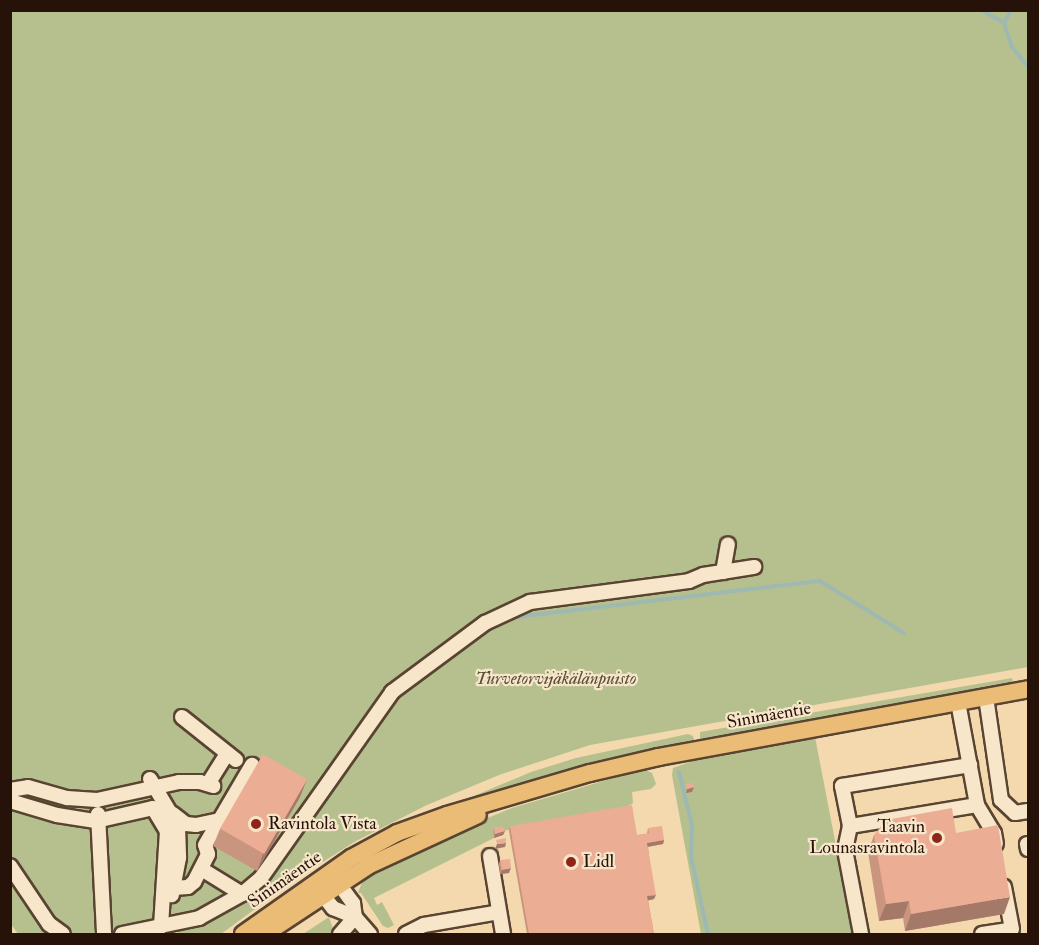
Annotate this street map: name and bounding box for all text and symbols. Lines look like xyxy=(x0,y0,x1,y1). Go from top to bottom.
park label: Turvetorvijäkälänpuisto xyxy=(476,668,636,690)
street label: Sinimäentie xyxy=(725,698,813,734)
place label: Ravintola Vista xyxy=(268,813,377,835)
marker: Ravintola Vista xyxy=(249,817,263,831)
place label: Taavin Lounasravintola xyxy=(809,817,925,860)
marker: Taavin Lounasravintola xyxy=(930,831,944,845)
street label: Sinimäentie xyxy=(244,847,326,913)
place label: Lidl xyxy=(583,851,614,873)
marker: Lidl xyxy=(564,855,578,869)

